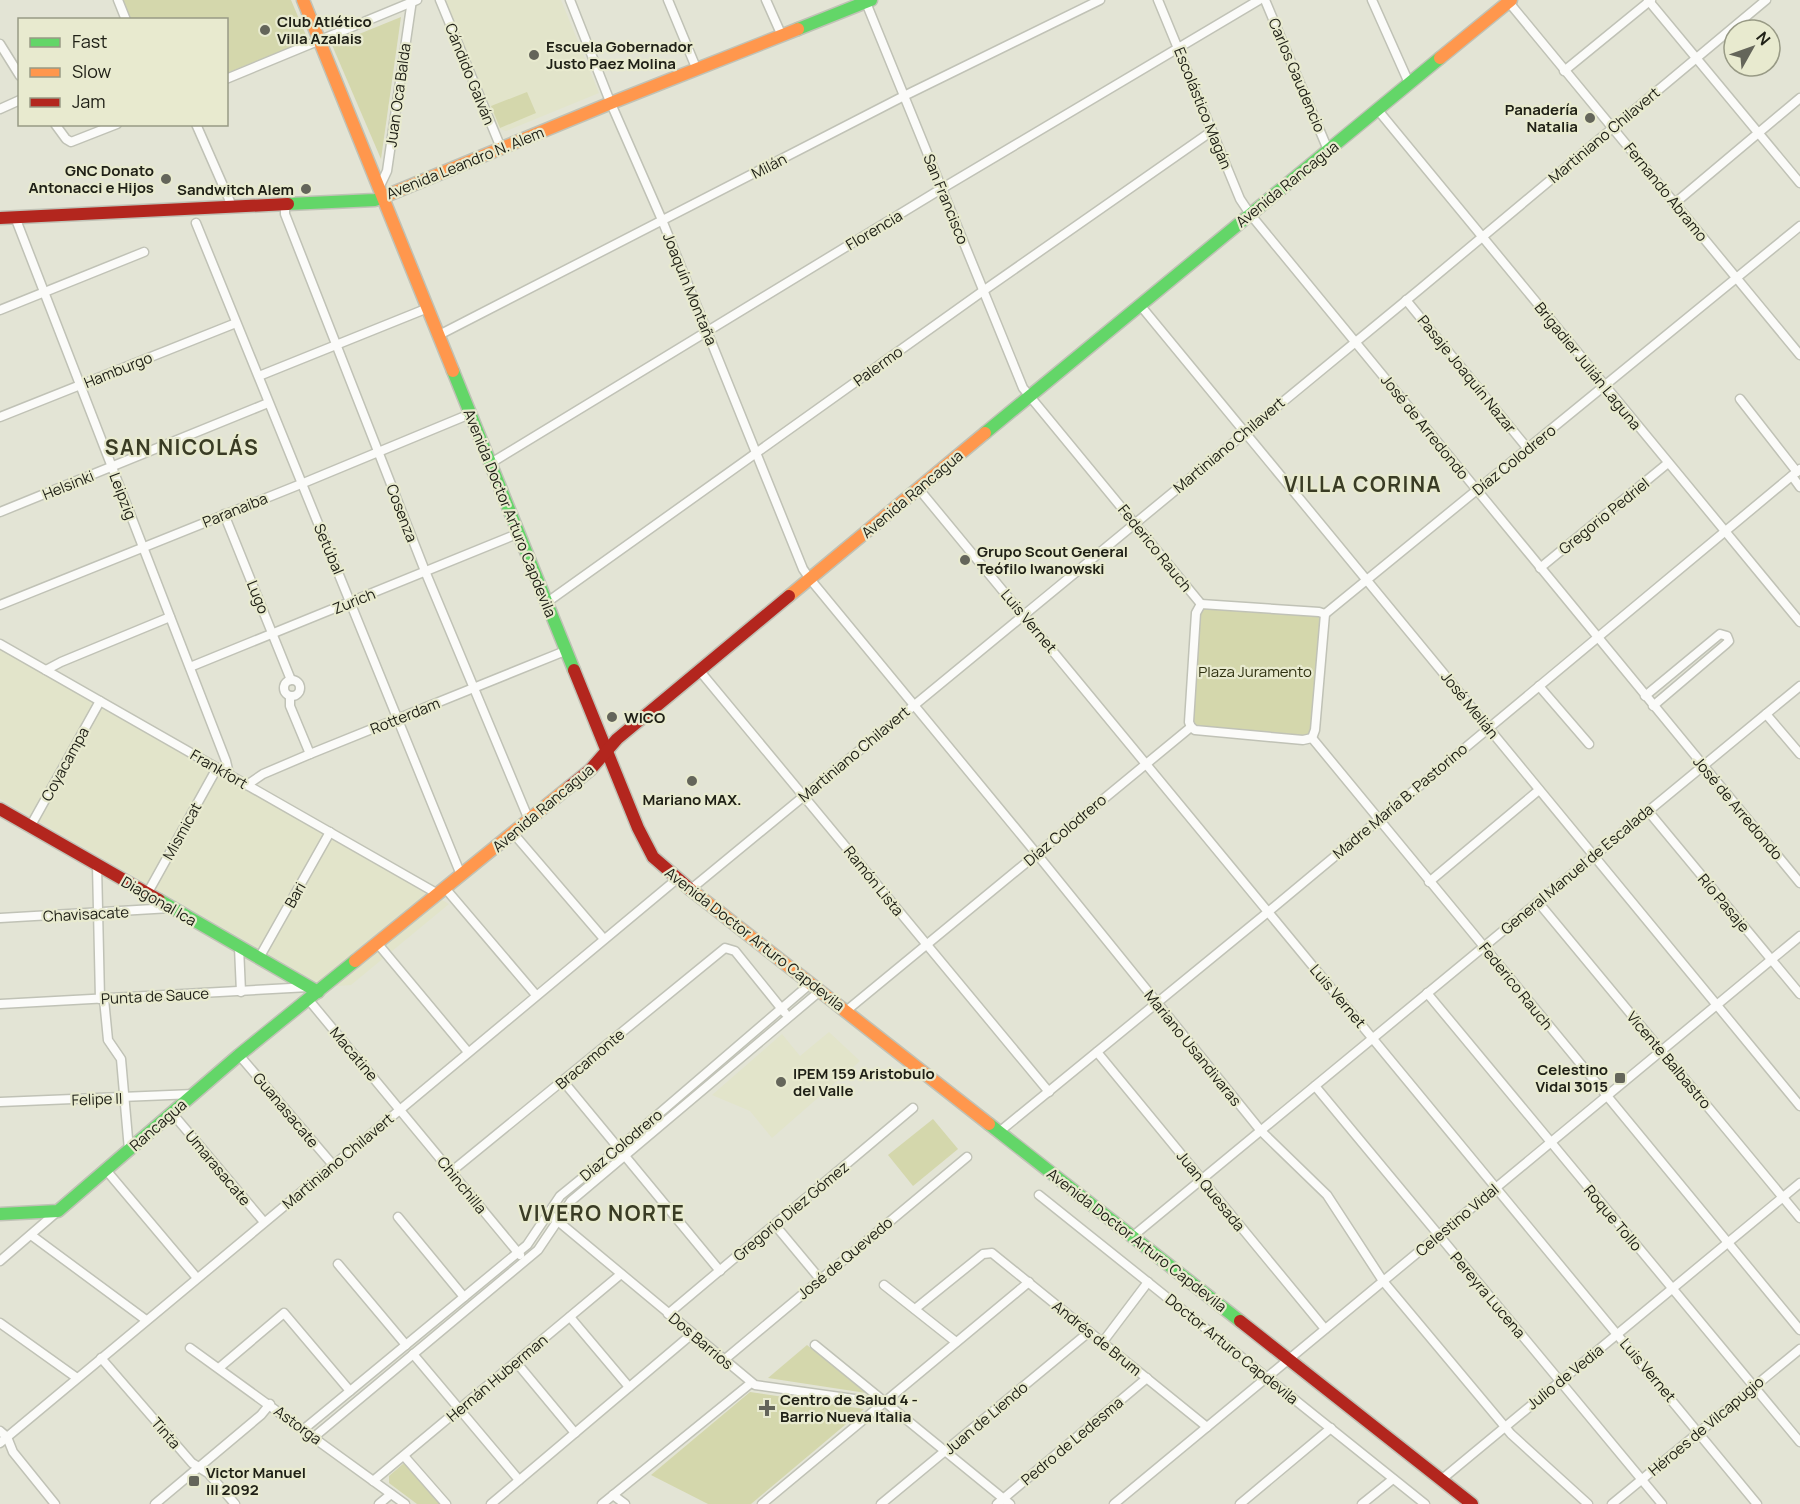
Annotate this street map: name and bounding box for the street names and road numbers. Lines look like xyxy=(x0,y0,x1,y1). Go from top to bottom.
street label: Carlos Gaudencio xyxy=(1263,15,1331,135)
street label: Cándido Galván xyxy=(440,20,500,128)
street label: Juan Oca Balda xyxy=(380,42,416,148)
street label: Escolástico Magán xyxy=(1169,44,1237,172)
street label: Martiniano Chilavert xyxy=(1544,82,1664,188)
street label: Avenida Leandro N. Alem xyxy=(383,122,547,204)
street label: Avenida Rancagua xyxy=(1231,136,1343,232)
street label: Fernando Abramo xyxy=(1620,138,1713,246)
street label: Milán xyxy=(748,148,790,184)
street label: San Francisco xyxy=(918,151,974,247)
street label: Florencia xyxy=(842,205,906,255)
street label: Joaquín Montaña xyxy=(658,230,722,348)
street label: Brigadier Julián Laguna xyxy=(1530,298,1646,434)
street label: Pasaje Joaquín Nazar xyxy=(1413,311,1521,438)
street label: Palermo xyxy=(849,341,907,391)
street label: Hamburgo xyxy=(81,347,155,393)
street label: José de Arredondo xyxy=(1376,370,1474,484)
street label: Martiniano Chilavert xyxy=(1169,392,1289,498)
street label: Avenida Doctor Arturo Capdevila xyxy=(459,406,561,620)
street label: Díaz Colodrero xyxy=(1468,420,1560,500)
street label: Avenida Rancagua xyxy=(857,445,967,543)
street label: Helsinki xyxy=(39,465,97,505)
street label: Leipzig xyxy=(104,469,142,523)
street label: Gregorio Pedriel xyxy=(1554,473,1654,559)
street label: Cosenza xyxy=(381,481,423,545)
street label: Paranaiba xyxy=(199,487,271,533)
street label: Federico Rauch xyxy=(1113,500,1197,596)
street label: Setúbal xyxy=(309,520,349,578)
street label: Lugo xyxy=(242,577,274,617)
street label: Zurich xyxy=(330,583,379,619)
street label: Luis Vernet xyxy=(996,585,1062,657)
street label: José Melián xyxy=(1436,667,1504,743)
street label: Rotterdam xyxy=(367,693,443,739)
street label: Martiniano Chilavert xyxy=(794,701,914,807)
street label: Coyacampa xyxy=(36,723,94,805)
street label: Madre María B. Pastorino xyxy=(1328,738,1472,864)
street label: Frankfort xyxy=(187,744,251,794)
street label: José de Arredondo xyxy=(1688,752,1788,864)
street label: Avenida Rancagua xyxy=(488,759,598,857)
street label: Díaz Colodrero xyxy=(1019,789,1111,871)
street label: Mismicat xyxy=(158,798,206,864)
street label: General Manuel de Escalada xyxy=(1496,799,1658,939)
street label: Ramón Lista xyxy=(839,842,909,920)
street label: Avenida Doctor Arturo Capdevila xyxy=(661,862,849,1016)
street label: Río Pasaje xyxy=(1693,869,1755,937)
street label: Diagonal Ica xyxy=(118,871,200,931)
street label: Bari xyxy=(279,878,311,912)
street label: Chavisacate xyxy=(42,901,130,927)
street label: Federico Rauch xyxy=(1474,938,1558,1034)
street label: Luis Vernet xyxy=(1305,960,1371,1032)
street label: Punta de Sauce xyxy=(100,983,210,1009)
street label: Mariano Usandivaras xyxy=(1140,986,1246,1111)
street label: Vicente Balbastro xyxy=(1622,1007,1716,1113)
street label: Macatine xyxy=(325,1022,383,1086)
street label: Bracamonte xyxy=(551,1024,629,1094)
street label: Guanasacate xyxy=(248,1068,324,1152)
street label: Felipe II xyxy=(71,1088,123,1110)
street label: Rancagua xyxy=(125,1094,191,1156)
street label: Díaz Colodrero xyxy=(575,1104,667,1186)
street label: Martiniano Chilavert xyxy=(278,1108,398,1214)
street label: Umarasacate xyxy=(180,1126,256,1210)
street label: Juan Quesada xyxy=(1172,1146,1250,1236)
street label: Chinchilla xyxy=(432,1152,492,1218)
street label: Gregorio Diez Gómez xyxy=(729,1156,853,1266)
street label: Avenida Doctor Arturo Capdevila xyxy=(1043,1163,1231,1317)
street label: Celestino Vidal xyxy=(1411,1179,1503,1261)
street label: Roque Tollo xyxy=(1579,1180,1647,1256)
street label: José de Quevedo xyxy=(793,1212,897,1304)
street label: Pereyra Lucena xyxy=(1446,1247,1530,1343)
street label: Doctor Arturo Capdevila xyxy=(1161,1289,1303,1409)
street label: Andrés de Brum xyxy=(1048,1295,1146,1381)
street label: Dos Barrios xyxy=(664,1308,738,1374)
street label: Hernán Huberman xyxy=(442,1329,552,1426)
street label: Luis Vernet xyxy=(1615,1334,1681,1406)
street label: Julio de Vedia xyxy=(1522,1340,1608,1414)
street label: Héroes de Vilcapugio xyxy=(1644,1371,1768,1481)
street label: Juan de Liendo xyxy=(940,1377,1032,1459)
street label: Pedro de Ledesma xyxy=(1016,1392,1128,1490)
street label: Astorga xyxy=(270,1401,326,1449)
street label: Tinta xyxy=(146,1413,186,1453)

